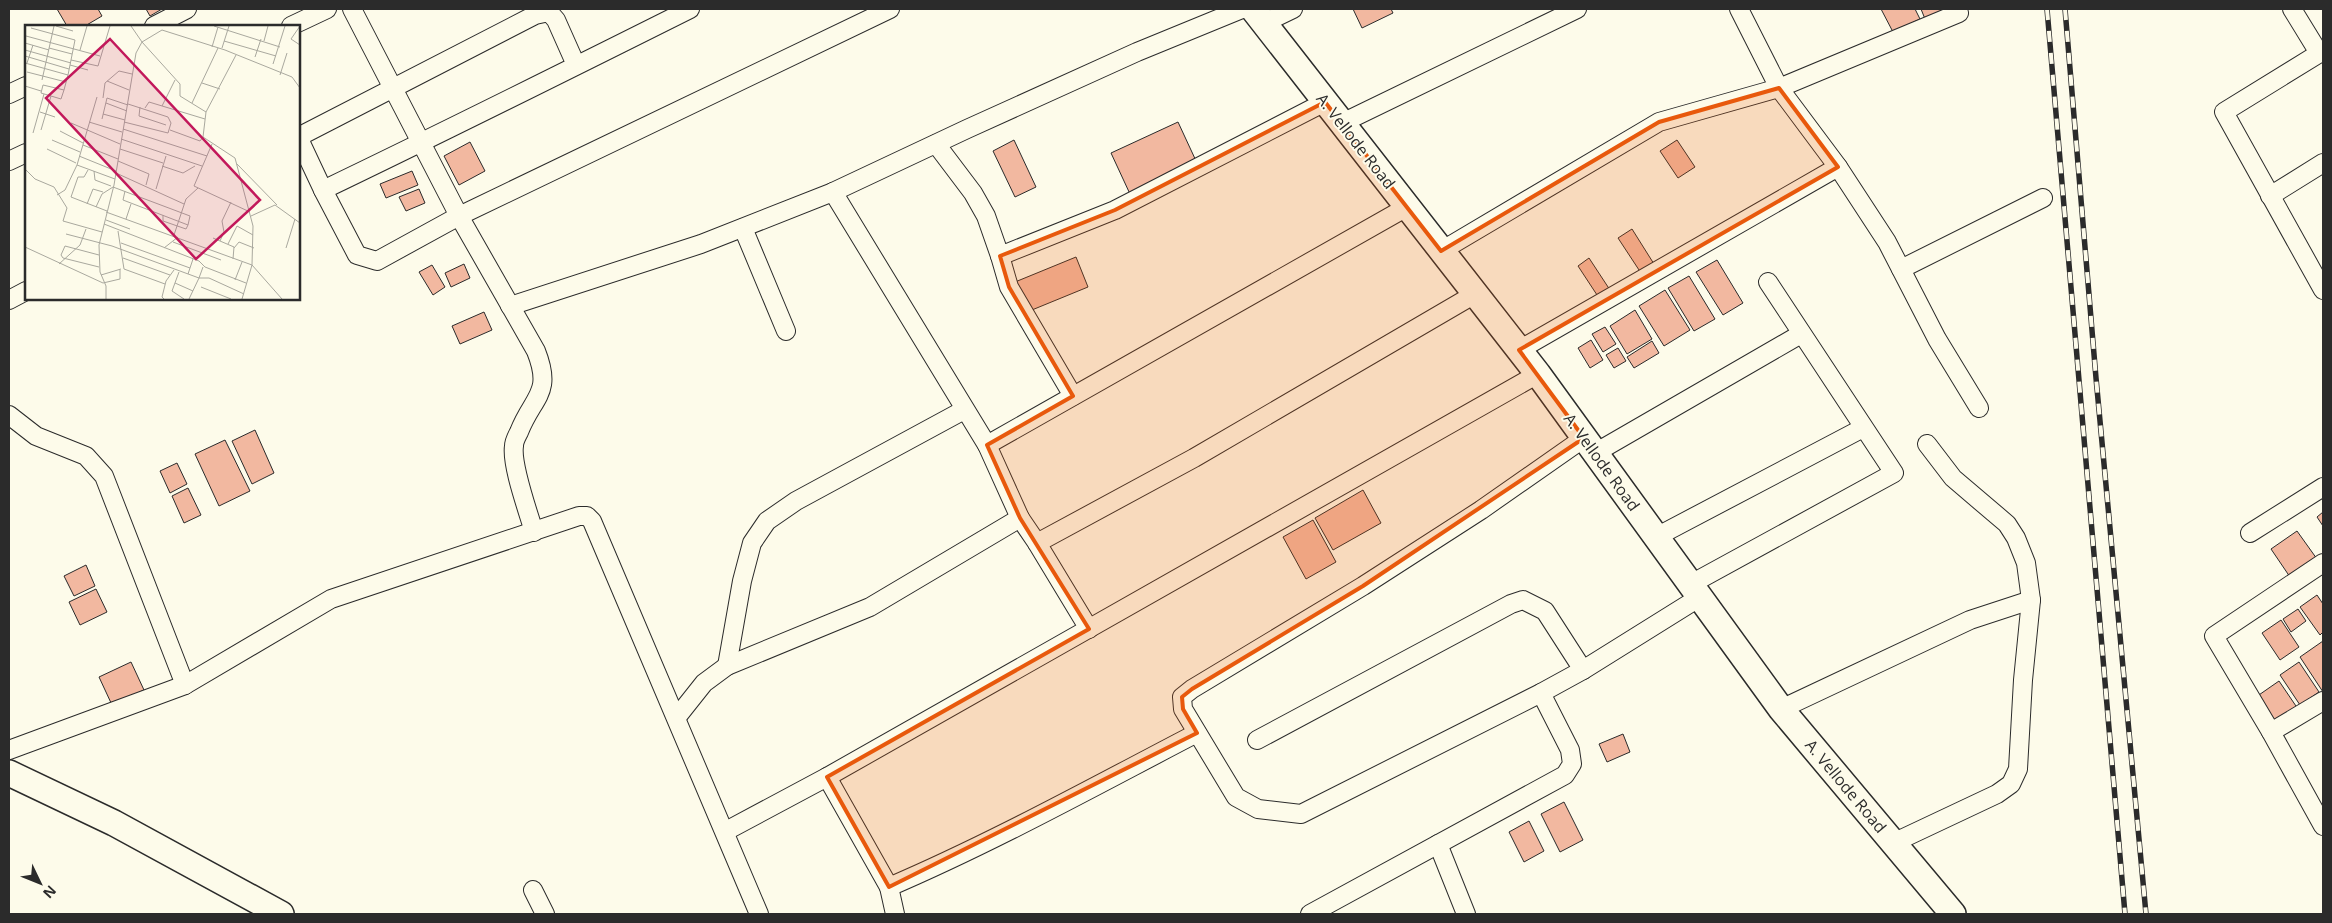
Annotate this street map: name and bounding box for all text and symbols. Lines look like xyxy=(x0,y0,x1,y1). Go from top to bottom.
inset map xyxy=(25,25,300,300)
street label: A. Vellode Road xyxy=(1312,89,1400,193)
street label: A. Vellode Road xyxy=(1559,409,1645,515)
street label: A. Vellode Road xyxy=(1800,735,1892,837)
north arrow xyxy=(15,858,65,908)
text: N xyxy=(39,882,61,903)

